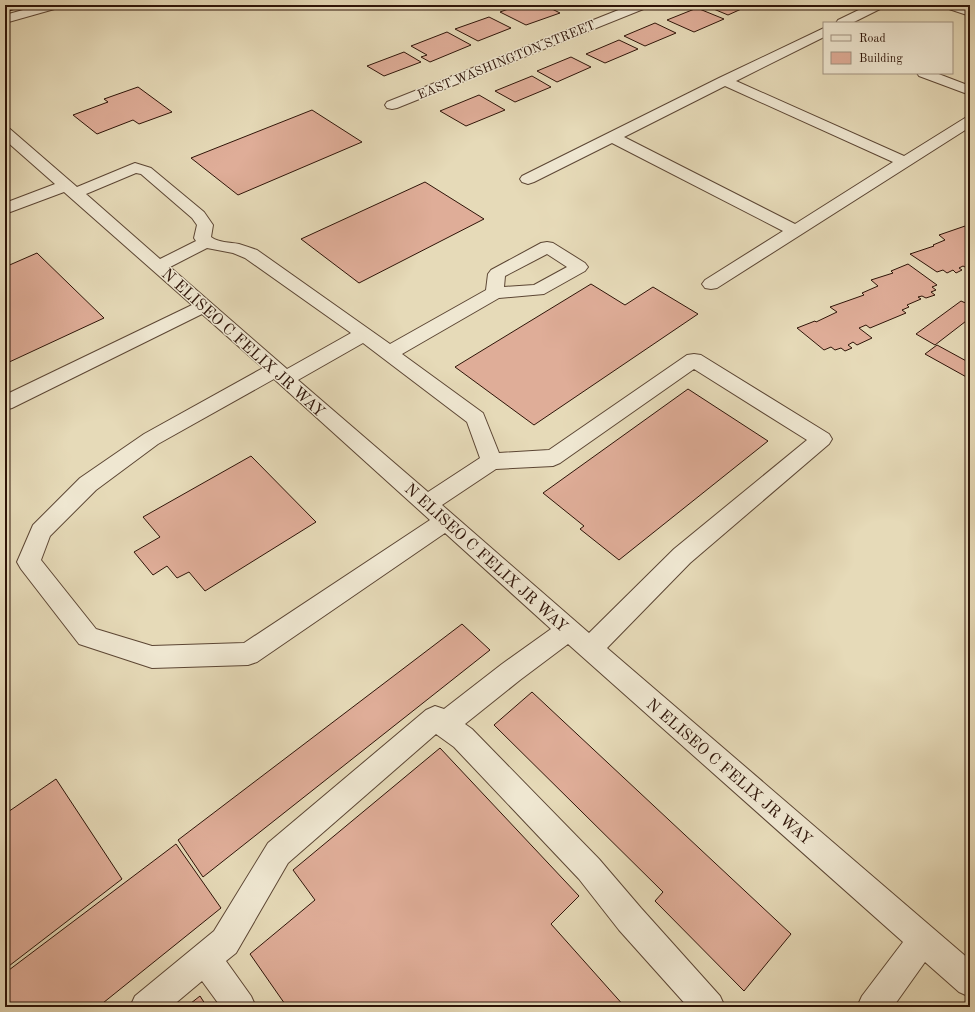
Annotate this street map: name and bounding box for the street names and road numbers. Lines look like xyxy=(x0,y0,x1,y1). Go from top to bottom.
street label: EAST WASHINGTON STREET xyxy=(416,19,597,102)
street label: N ELISEO C FELIX JR WAY xyxy=(158,266,328,421)
street label: N ELISEO C FELIX JR WAY xyxy=(401,481,571,636)
street label: N ELISEO C FELIX JR WAY xyxy=(643,696,815,849)

